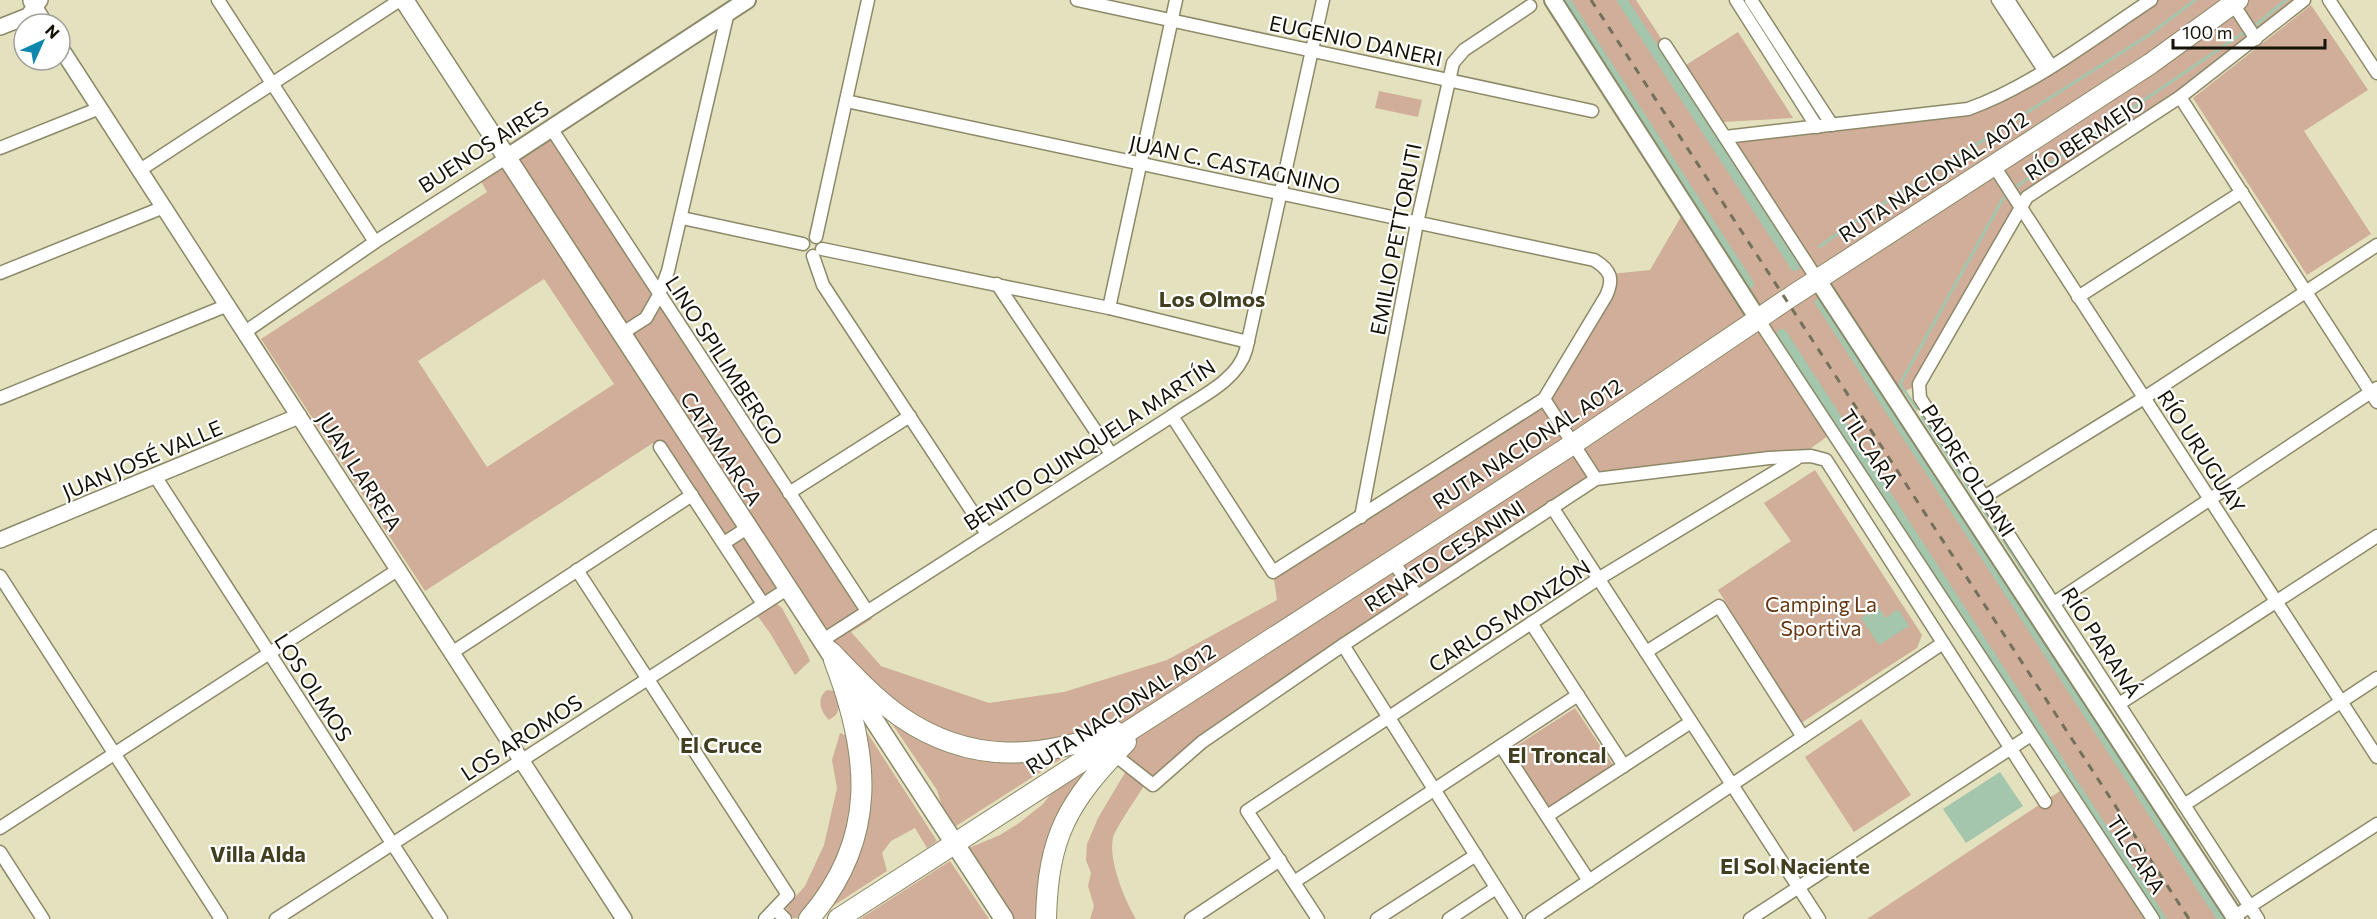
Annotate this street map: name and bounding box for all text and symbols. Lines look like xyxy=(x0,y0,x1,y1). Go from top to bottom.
street label: EUGENIO DANERI xyxy=(1267,9,1445,71)
north arrow xyxy=(12,12,72,72)
scale bar xyxy=(2173,12,2324,50)
text: N xyxy=(42,20,64,42)
text: 100 m xyxy=(2182,21,2232,43)
street label: RÍO BERMEJO xyxy=(2020,89,2148,185)
street label: BUENOS AIRES xyxy=(413,95,553,197)
street label: RUTA NACIONAL A012 xyxy=(1834,105,2032,247)
street label: JUAN C. CASTAGNINO xyxy=(1127,129,1343,199)
street label: EMILIO PETTORUTI xyxy=(1364,141,1426,337)
street label: LINO SPILIMBERGO xyxy=(661,271,789,449)
district label: Los Olmos xyxy=(1159,285,1265,312)
street label: BENITO QUINQUELA MARTÍN xyxy=(959,353,1219,535)
street label: RUTA NACIONAL A012 xyxy=(1428,372,1626,514)
street label: RÍO URUGUAY xyxy=(2153,385,2251,518)
street label: CATAMARCA xyxy=(676,387,768,509)
street label: PADRE OLDANI xyxy=(1917,399,2021,541)
street label: TILCARA xyxy=(1835,404,1905,492)
street label: JUAN LARREA xyxy=(312,407,408,535)
street label: JUAN JOSÉ VALLE xyxy=(58,414,226,504)
street label: RENATO CESANINI xyxy=(1359,494,1529,616)
street label: CARLOS MONZÓN xyxy=(1424,553,1594,677)
street label: RÍO PARANÁ xyxy=(2057,582,2147,702)
park label: Camping La Sportiva xyxy=(1765,591,1877,640)
street label: LOS OLMOS xyxy=(270,628,358,746)
street label: RUTA NACIONAL A012 xyxy=(1021,637,1219,779)
street label: LOS AROMOS xyxy=(456,689,586,785)
district label: El Cruce xyxy=(680,731,762,758)
district label: El Troncal xyxy=(1507,741,1607,768)
street label: TILCARA xyxy=(2102,810,2172,898)
district label: Villa Alda xyxy=(210,840,306,867)
district label: El Sol Naciente xyxy=(1720,852,1870,879)

